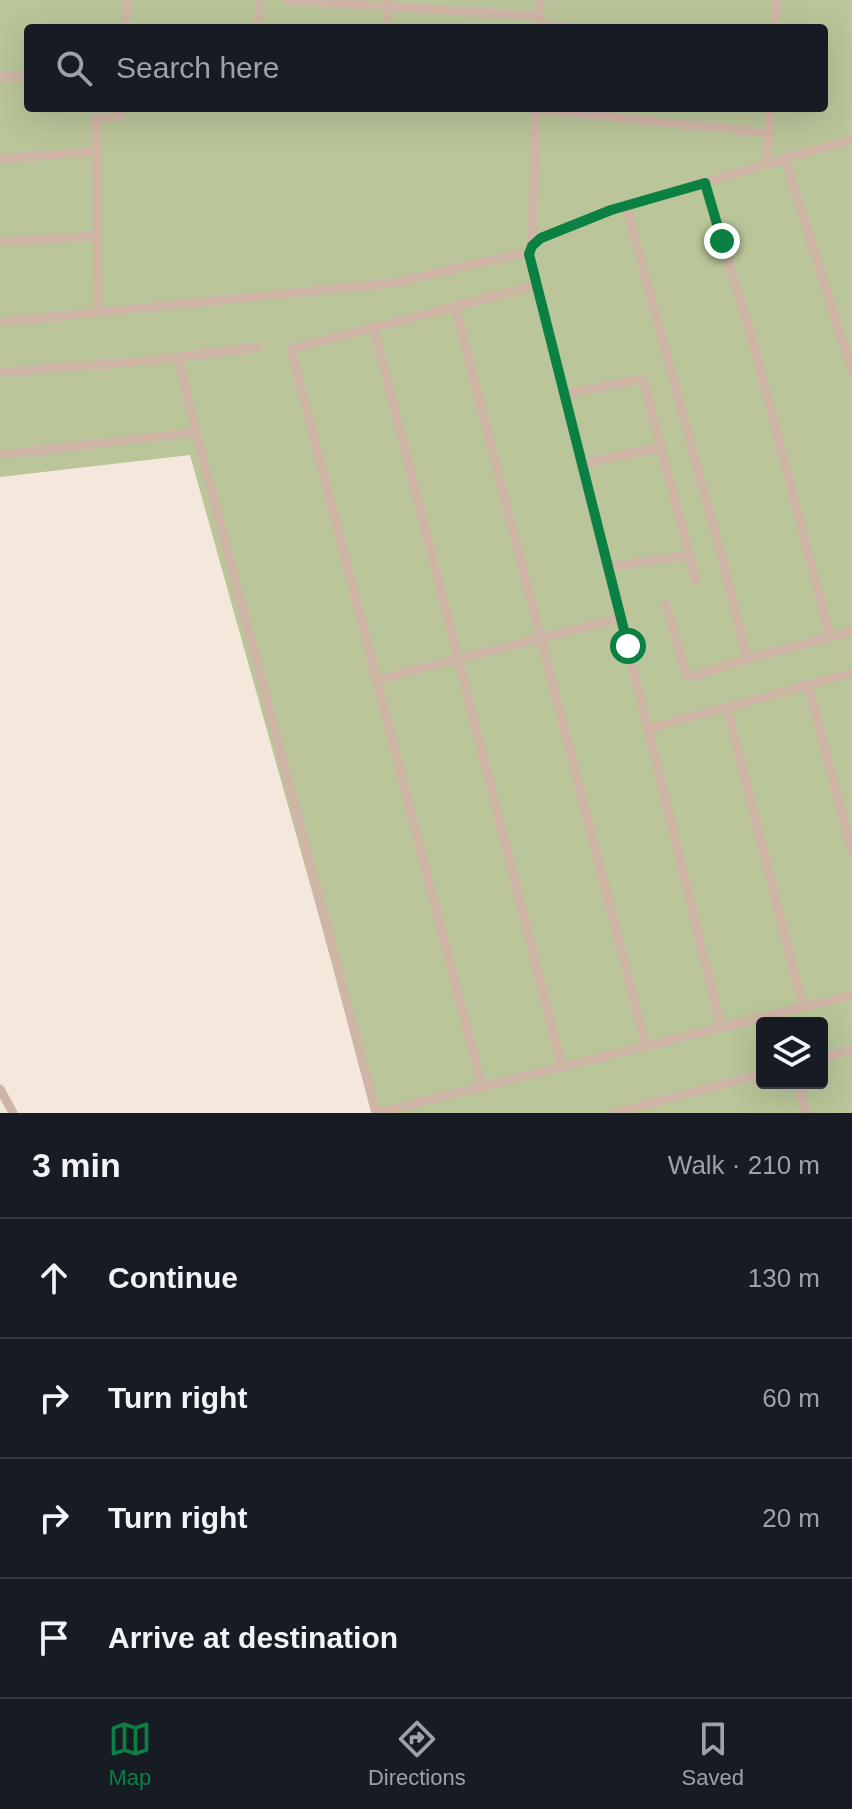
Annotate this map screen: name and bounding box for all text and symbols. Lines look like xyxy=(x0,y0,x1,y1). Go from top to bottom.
search box xyxy=(24,24,828,112)
icon: search xyxy=(52,46,96,90)
text: Search here xyxy=(116,51,279,84)
route end xyxy=(704,223,740,259)
route start xyxy=(610,628,646,664)
map controls xyxy=(756,1017,828,1089)
button: layers xyxy=(756,1017,828,1089)
text: 3 min xyxy=(32,1146,121,1184)
text: Walk · 210 m xyxy=(668,1150,820,1180)
icon: ahead xyxy=(32,1256,76,1300)
text: Continue xyxy=(108,1261,238,1294)
text: 130 m xyxy=(748,1263,820,1293)
icon: right xyxy=(32,1376,76,1420)
text: Turn right xyxy=(108,1381,247,1414)
text: 60 m xyxy=(762,1383,820,1413)
icon: right xyxy=(32,1496,76,1540)
text: Turn right xyxy=(108,1501,247,1534)
text: 20 m xyxy=(762,1503,820,1533)
icon: arrive xyxy=(32,1616,76,1660)
text: Arrive at destination xyxy=(108,1621,398,1654)
tab: Map xyxy=(108,1717,152,1791)
tab: Directions xyxy=(368,1717,466,1791)
tab: Saved xyxy=(682,1717,744,1791)

